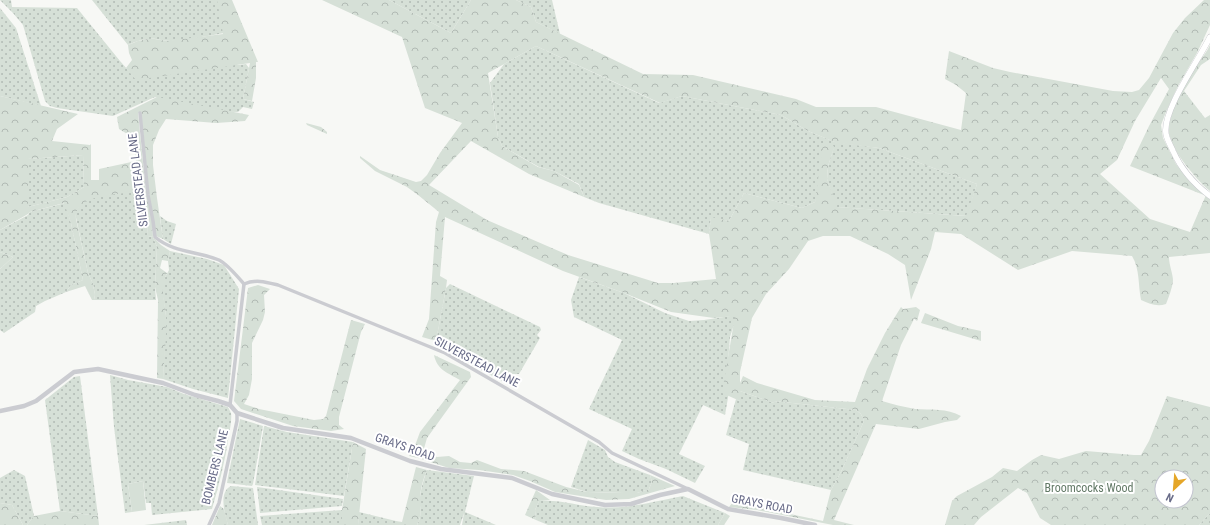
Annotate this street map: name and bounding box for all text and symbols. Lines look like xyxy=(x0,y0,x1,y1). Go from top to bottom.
street label: SILVERSTEAD LANE xyxy=(125,132,151,228)
street label: SILVERSTEAD LANE xyxy=(432,334,522,390)
street label: BOMBERS LANE xyxy=(199,428,231,506)
street label: GRAYS ROAD xyxy=(373,430,437,464)
north arrow xyxy=(1154,469,1194,509)
park label: Broomcocks Wood xyxy=(1045,481,1133,495)
text: N xyxy=(1164,490,1176,505)
street label: GRAYS ROAD xyxy=(730,491,794,517)

